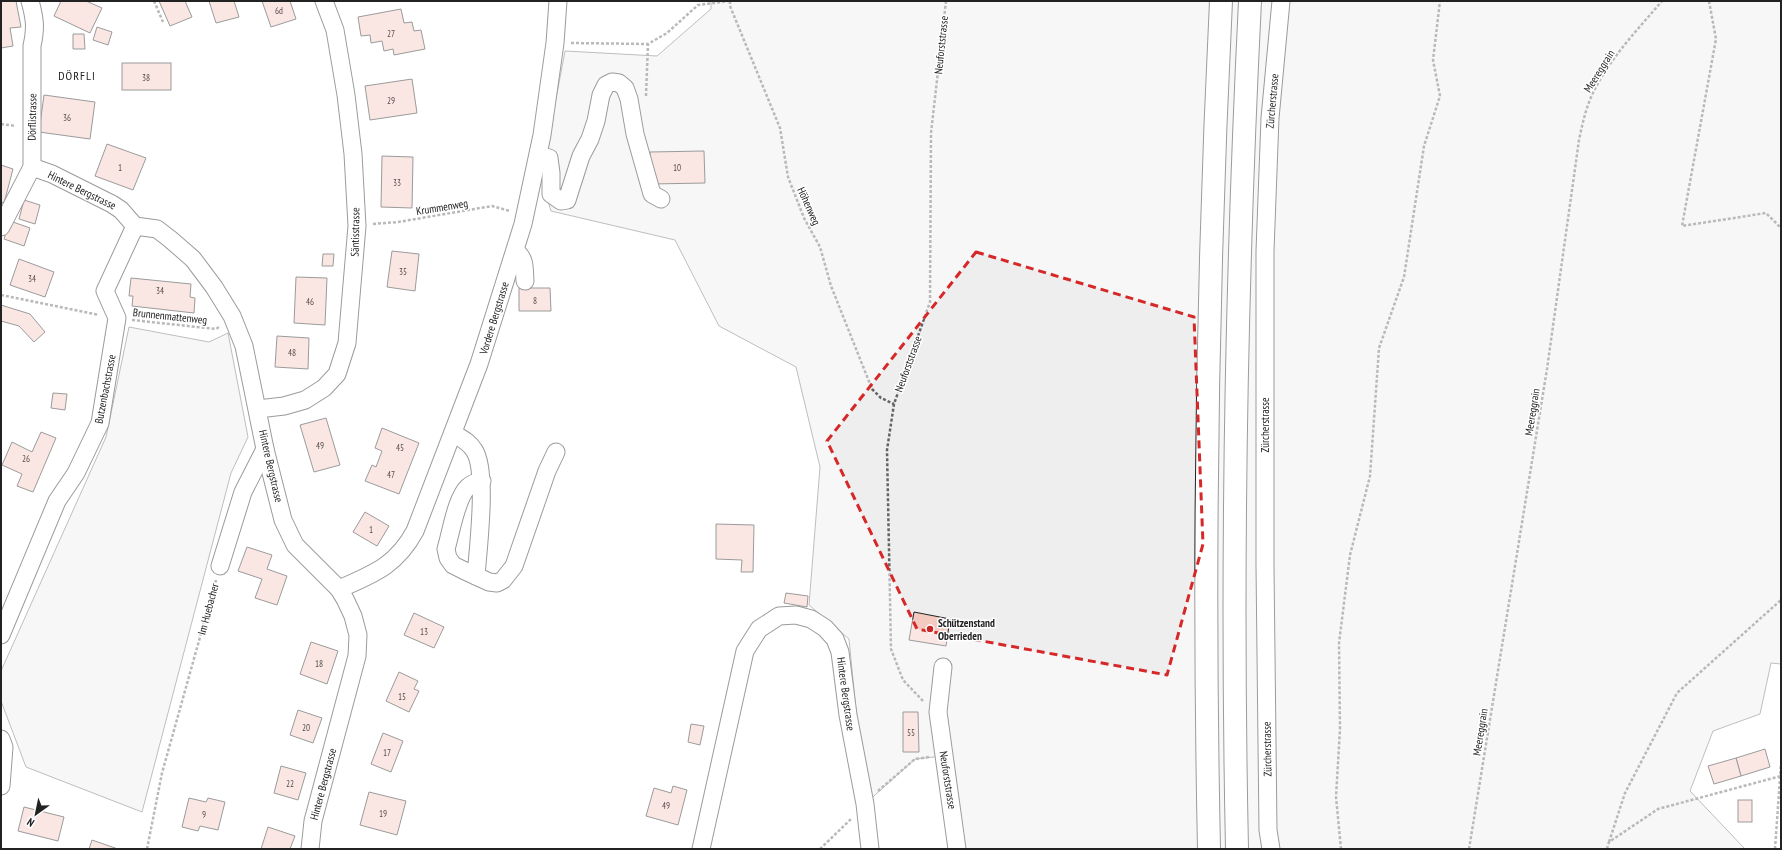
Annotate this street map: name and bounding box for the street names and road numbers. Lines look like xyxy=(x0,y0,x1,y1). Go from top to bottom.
street label: Neuforststrasse xyxy=(931,15,951,75)
street label: Meereggrain xyxy=(1580,47,1618,95)
street label: Zürcherstrasse xyxy=(1263,73,1281,129)
street label: Dörflistrasse xyxy=(25,93,39,141)
street label: Hintere Bergstrasse xyxy=(46,167,119,213)
street label: Höhenweg xyxy=(794,185,824,228)
street label: Krummenweg xyxy=(415,196,469,218)
street label: Säntisstrasse xyxy=(348,207,362,257)
street label: Vordere Bergstrasse xyxy=(476,280,512,357)
street label: Brunnenmattenweg xyxy=(132,305,208,327)
street label: Neuforststrasse xyxy=(891,334,925,394)
street label: Butzenbachstrasse xyxy=(91,353,119,425)
street label: Meereggrain xyxy=(1521,387,1543,437)
street label: Zürcherstrasse xyxy=(1258,397,1272,453)
street label: Hintere Bergstrasse xyxy=(256,428,286,504)
street label: Im Huebacher xyxy=(194,582,222,636)
street label: Hintere Bergstrasse xyxy=(834,656,858,732)
street label: Meereggrain xyxy=(1469,707,1491,757)
street label: Zürcherstrasse xyxy=(1260,721,1274,777)
street label: Hintere Bergstrasse xyxy=(307,746,339,822)
street label: Neuforststrasse xyxy=(937,750,960,810)

